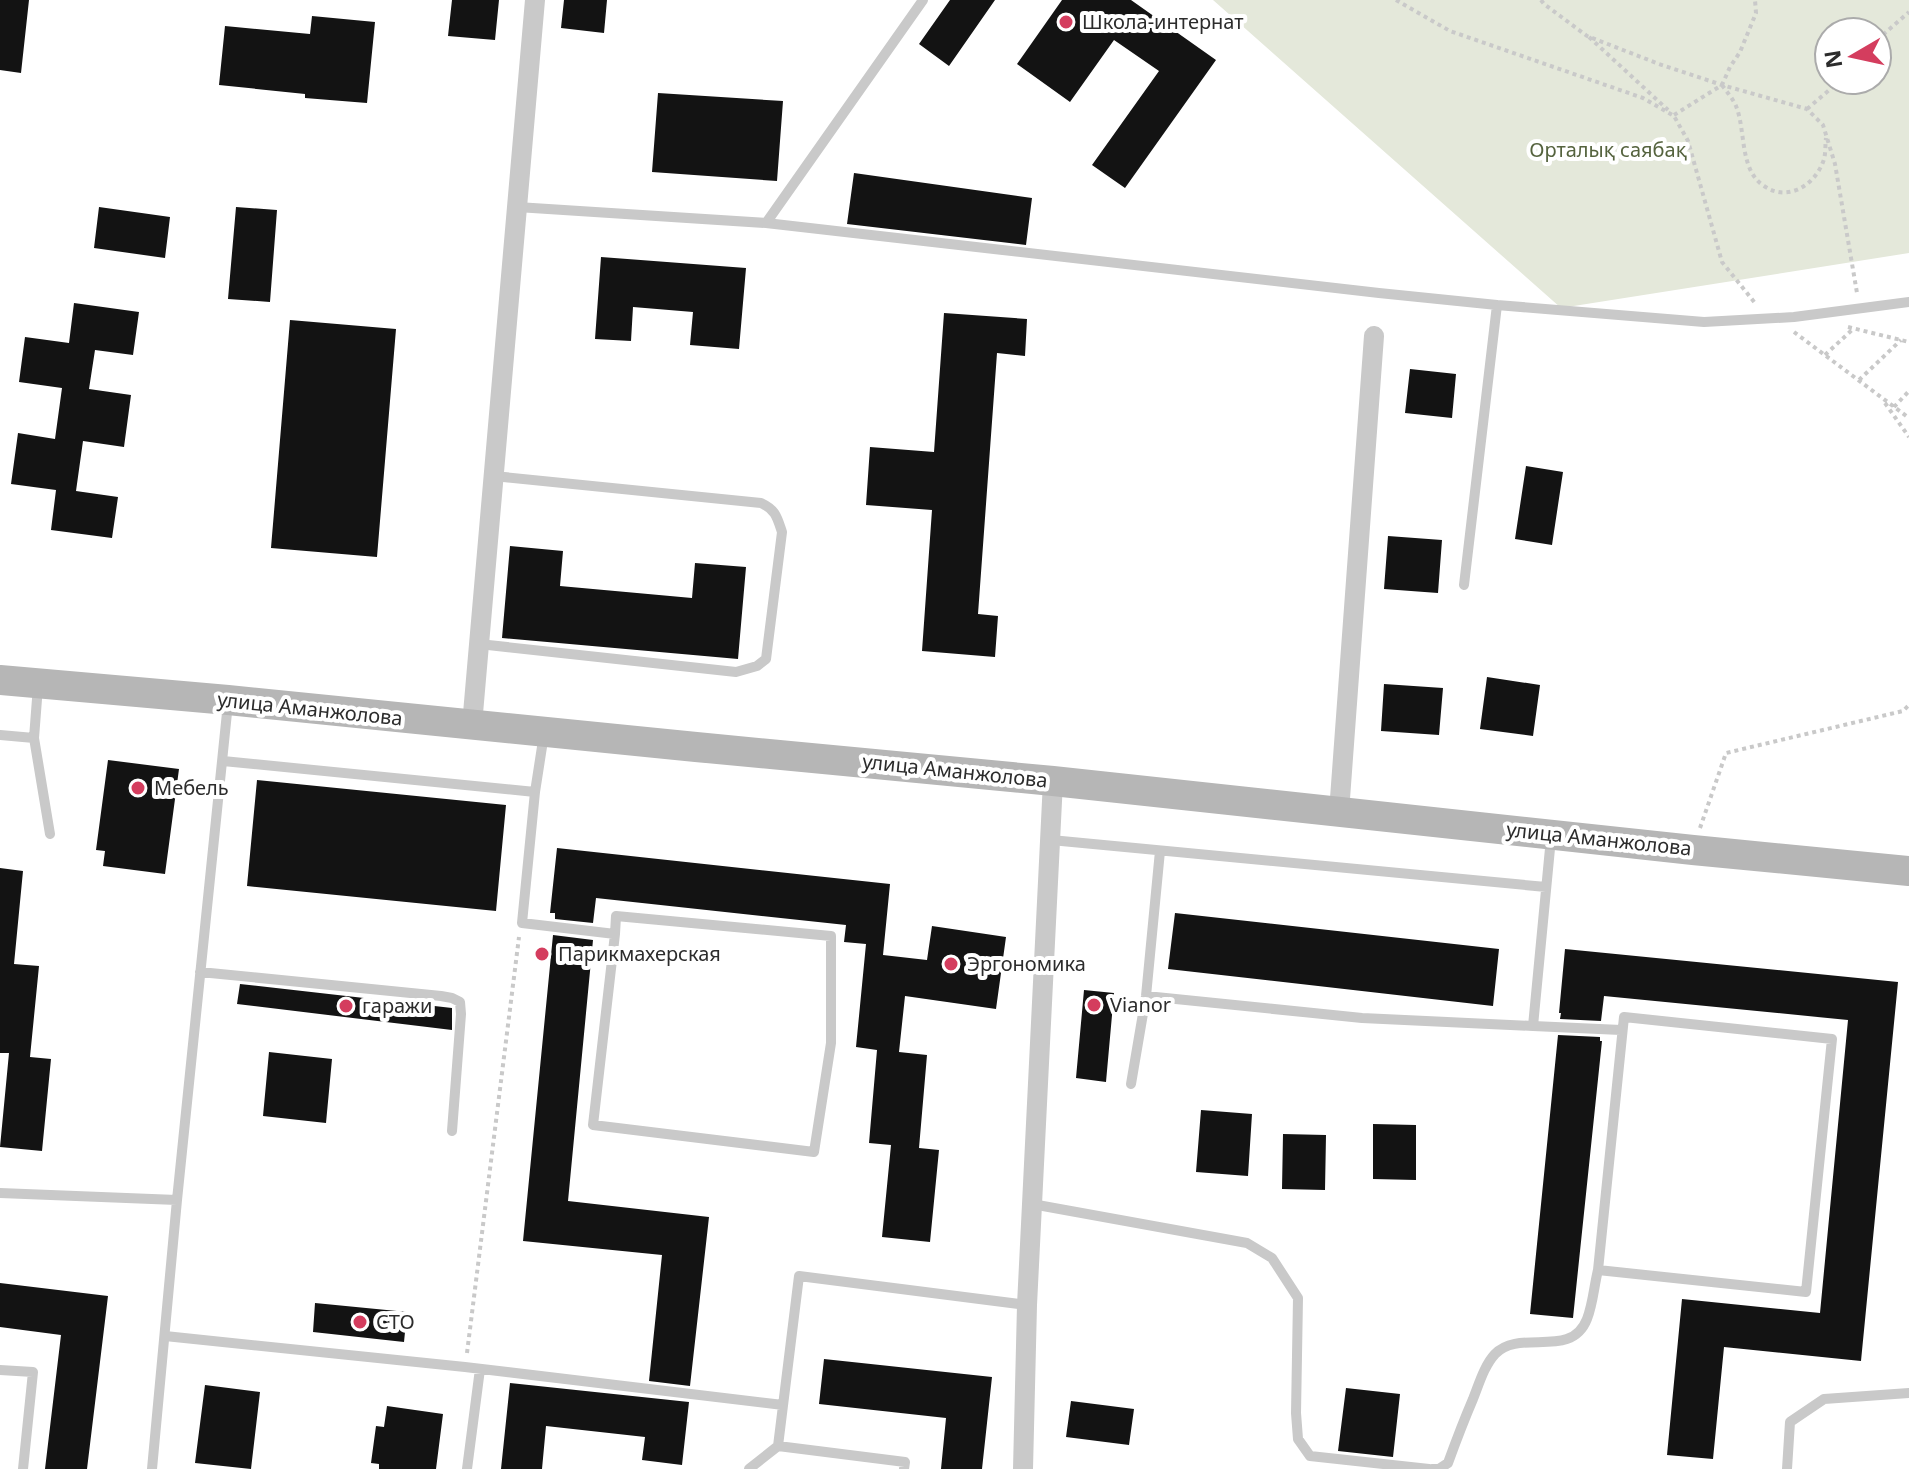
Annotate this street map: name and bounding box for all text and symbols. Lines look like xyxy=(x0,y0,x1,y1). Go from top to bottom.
place label: Школа-интернат xyxy=(1082,8,1244,35)
marker: Школа-интернат xyxy=(1057,13,1075,31)
north arrow xyxy=(1813,16,1893,96)
text: N xyxy=(1816,48,1848,70)
park label: Орталық саябақ xyxy=(1529,136,1687,163)
street label: улица Аманжолова xyxy=(216,685,404,732)
street label: улица Аманжолова xyxy=(861,747,1049,794)
place label: Мебель xyxy=(154,774,229,801)
marker: Мебель xyxy=(129,779,147,797)
street label: улица Аманжолова xyxy=(1505,815,1693,862)
place label: Парикмахерская xyxy=(558,940,721,967)
marker: Парикмахерская xyxy=(533,945,551,963)
place label: Эргономика xyxy=(967,950,1086,977)
marker: Эргономика xyxy=(942,955,960,973)
place label: Vianor xyxy=(1110,991,1171,1018)
place label: гаражи xyxy=(362,992,432,1019)
marker: Vianor xyxy=(1085,996,1103,1014)
marker: гаражи xyxy=(337,997,355,1015)
place label: СТО xyxy=(376,1308,415,1335)
marker: СТО xyxy=(351,1313,369,1331)

